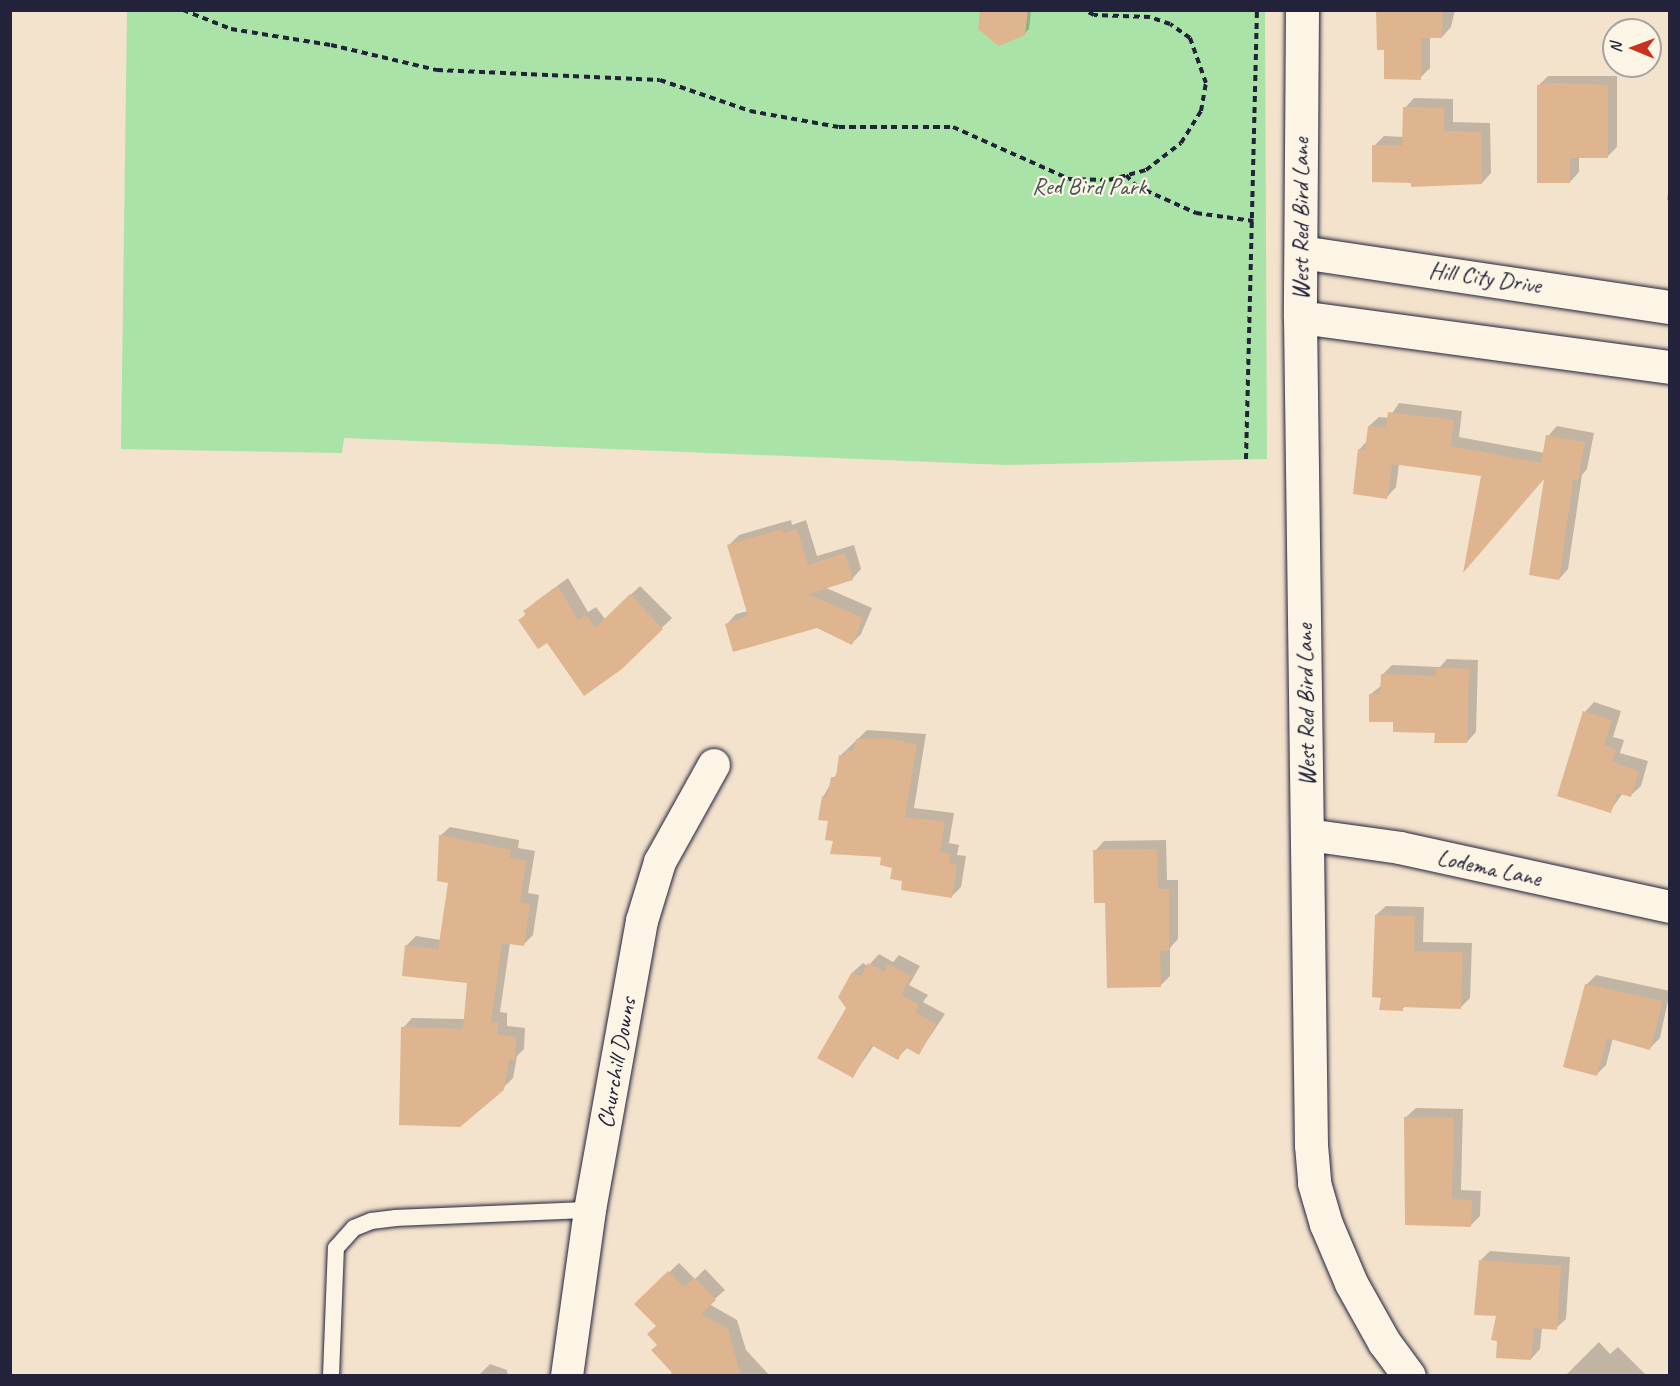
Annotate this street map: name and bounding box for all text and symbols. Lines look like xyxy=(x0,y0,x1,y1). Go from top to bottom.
north arrow xyxy=(1602,18,1662,78)
text: N xyxy=(1606,43,1626,53)
street label: West Red Bird Lane xyxy=(1287,137,1315,301)
park label: Red Bird Park xyxy=(1032,173,1146,201)
street label: Hill City Drive xyxy=(1427,256,1543,300)
street label: West Red Bird Lane xyxy=(1290,623,1322,787)
street label: Lodema Lane xyxy=(1434,843,1544,893)
street label: Churchill Downs xyxy=(591,995,643,1131)

